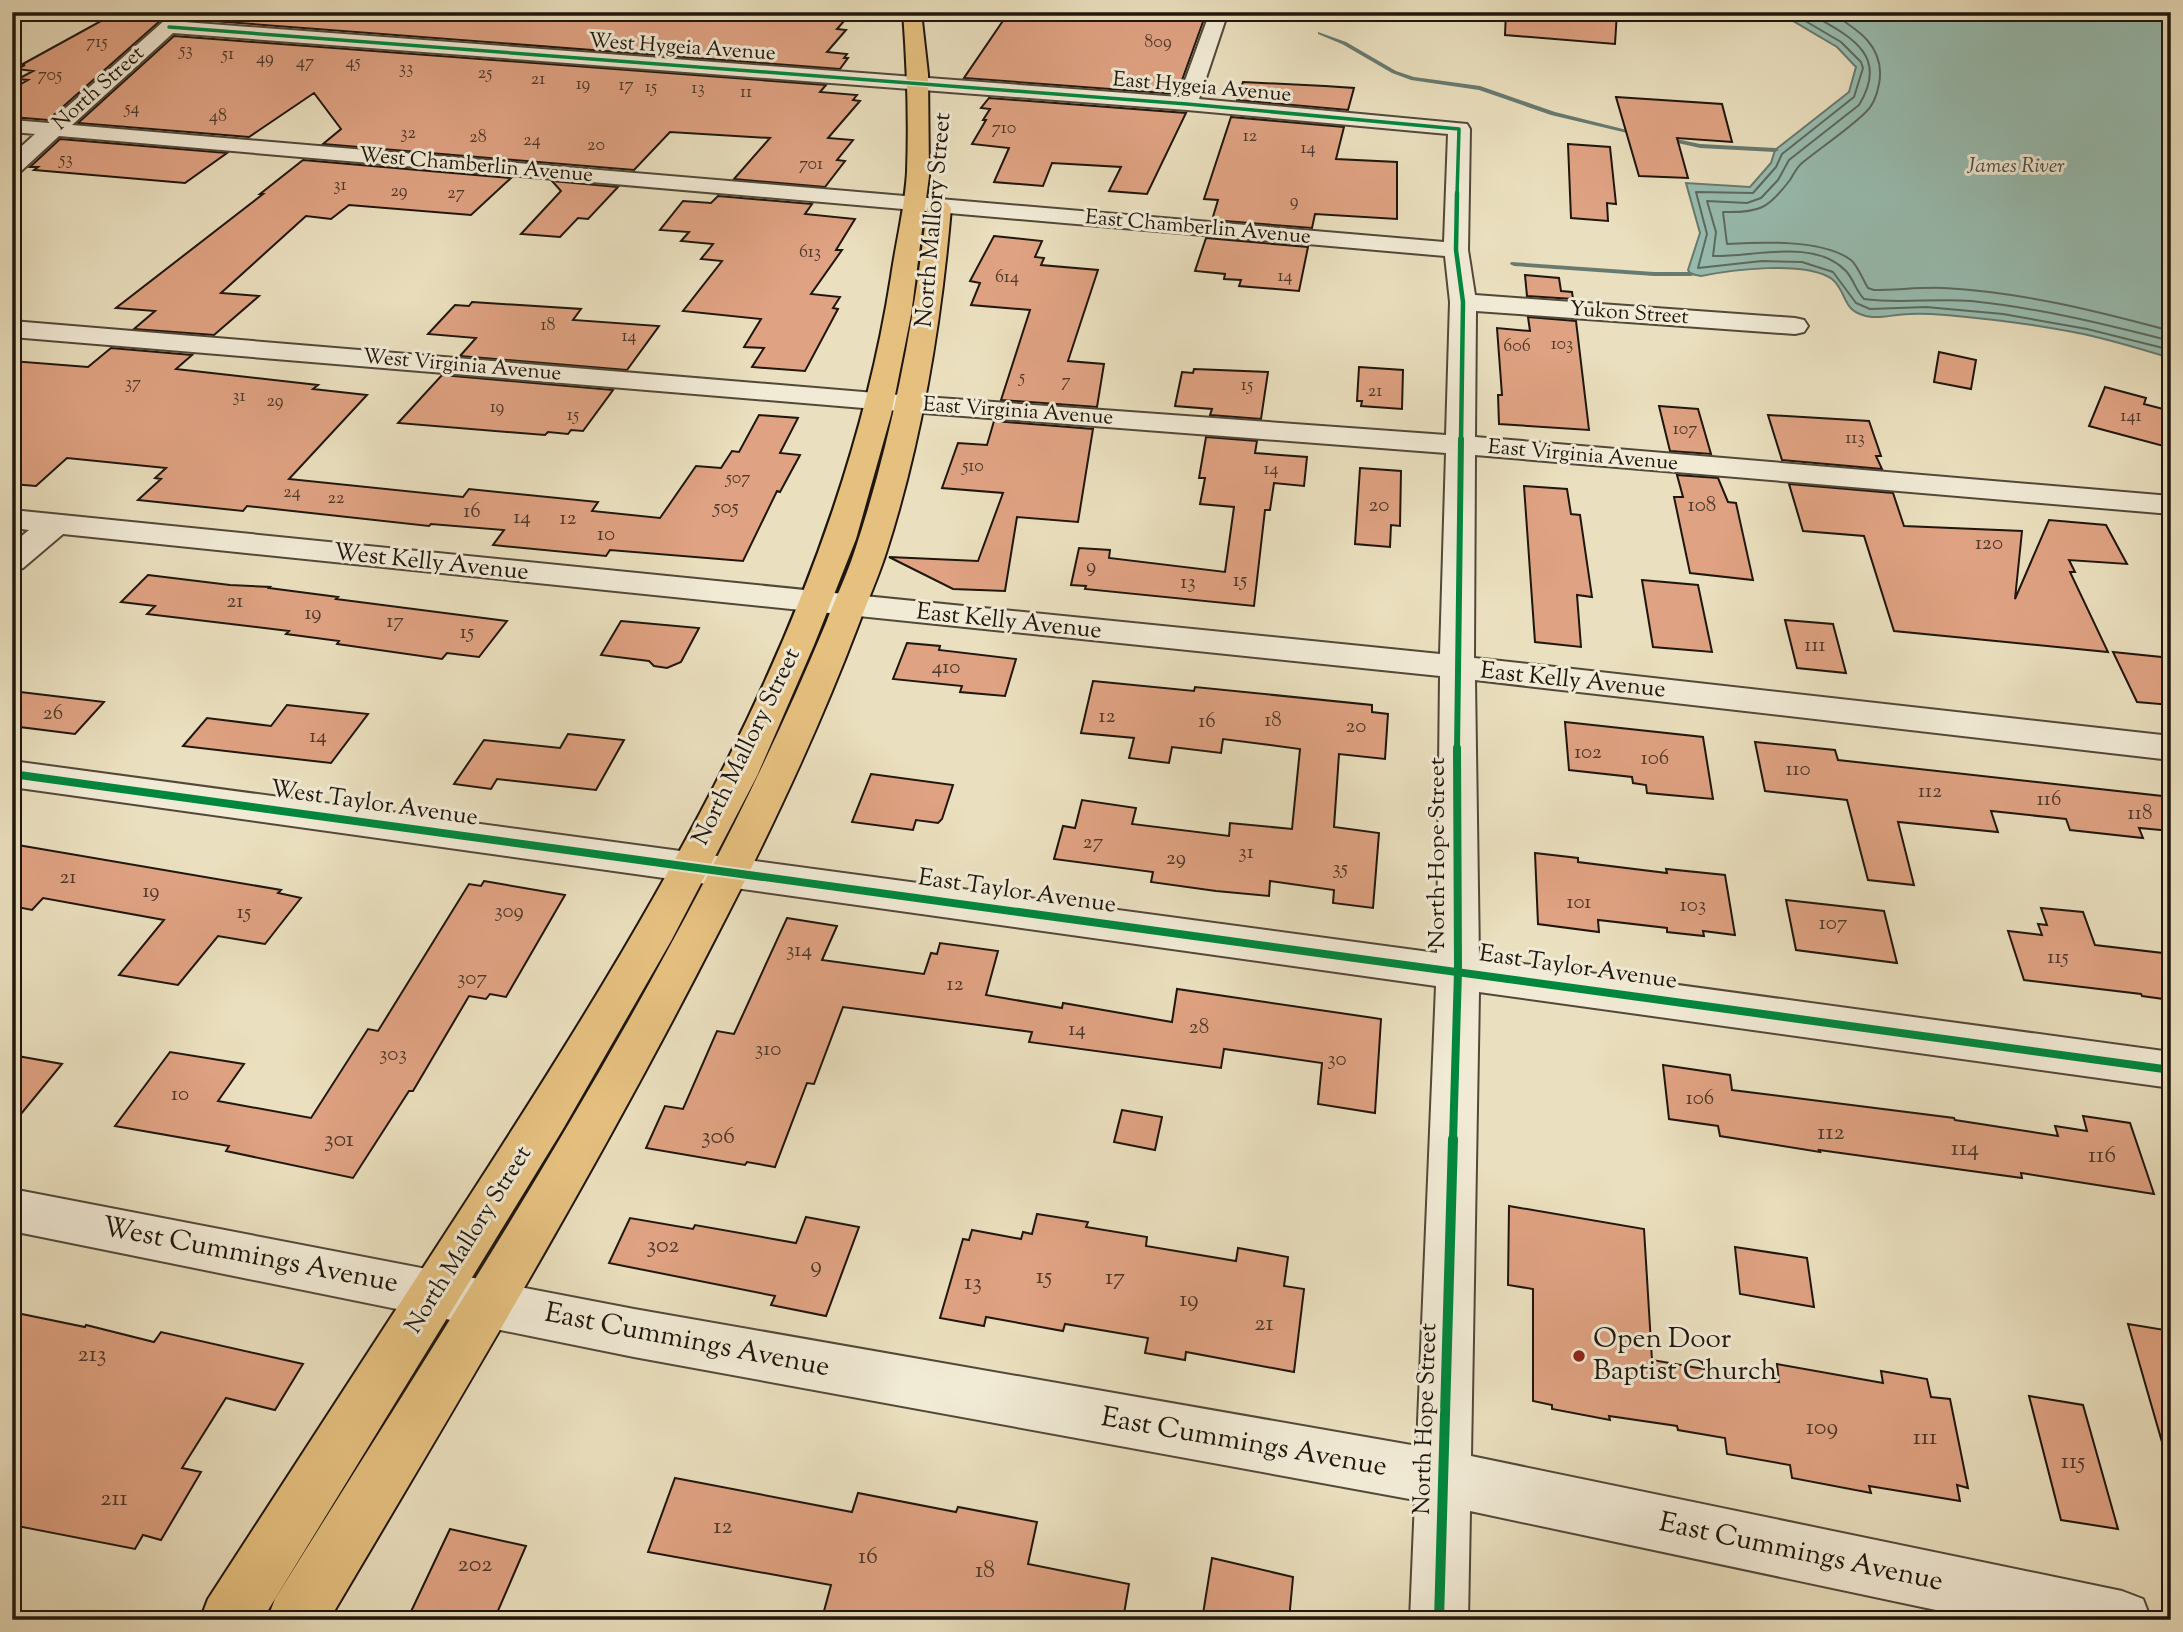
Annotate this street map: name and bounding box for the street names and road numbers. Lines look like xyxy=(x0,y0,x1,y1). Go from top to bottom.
street label: West Hygeia Avenue xyxy=(587,26,777,70)
street label: North Street xyxy=(47,40,151,138)
street label: East Hygeia Avenue xyxy=(1111,65,1293,111)
street label: North Mallory Street xyxy=(908,111,960,329)
street label: West Chamberlin Avenue xyxy=(358,141,594,191)
street label: East Chamberlin Avenue xyxy=(1084,203,1312,253)
street label: Yukon Street xyxy=(1568,295,1690,333)
street label: West Virginia Avenue xyxy=(361,342,563,390)
street label: East Virginia Avenue xyxy=(922,390,1114,434)
street label: East Virginia Avenue xyxy=(1487,433,1679,479)
street label: West Kelly Avenue xyxy=(332,536,530,590)
street label: East Kelly Avenue xyxy=(915,595,1103,649)
street label: North Mallory Street xyxy=(684,643,810,851)
street label: East Kelly Avenue xyxy=(1479,654,1667,708)
street label: North Hope Street xyxy=(1421,757,1455,949)
street label: West Taylor Avenue xyxy=(268,773,480,835)
street label: East Taylor Avenue xyxy=(916,861,1118,923)
street label: East Taylor Avenue xyxy=(1477,937,1679,999)
street label: North Mallory Street xyxy=(397,1139,541,1341)
street label: West Cummings Avenue xyxy=(98,1208,402,1304)
street label: East Cummings Avenue xyxy=(541,1294,833,1388)
street label: North Hope Street xyxy=(1406,1323,1446,1515)
street label: East Cummings Avenue xyxy=(1098,1398,1390,1488)
street label: East Cummings Avenue xyxy=(1655,1503,1947,1603)

